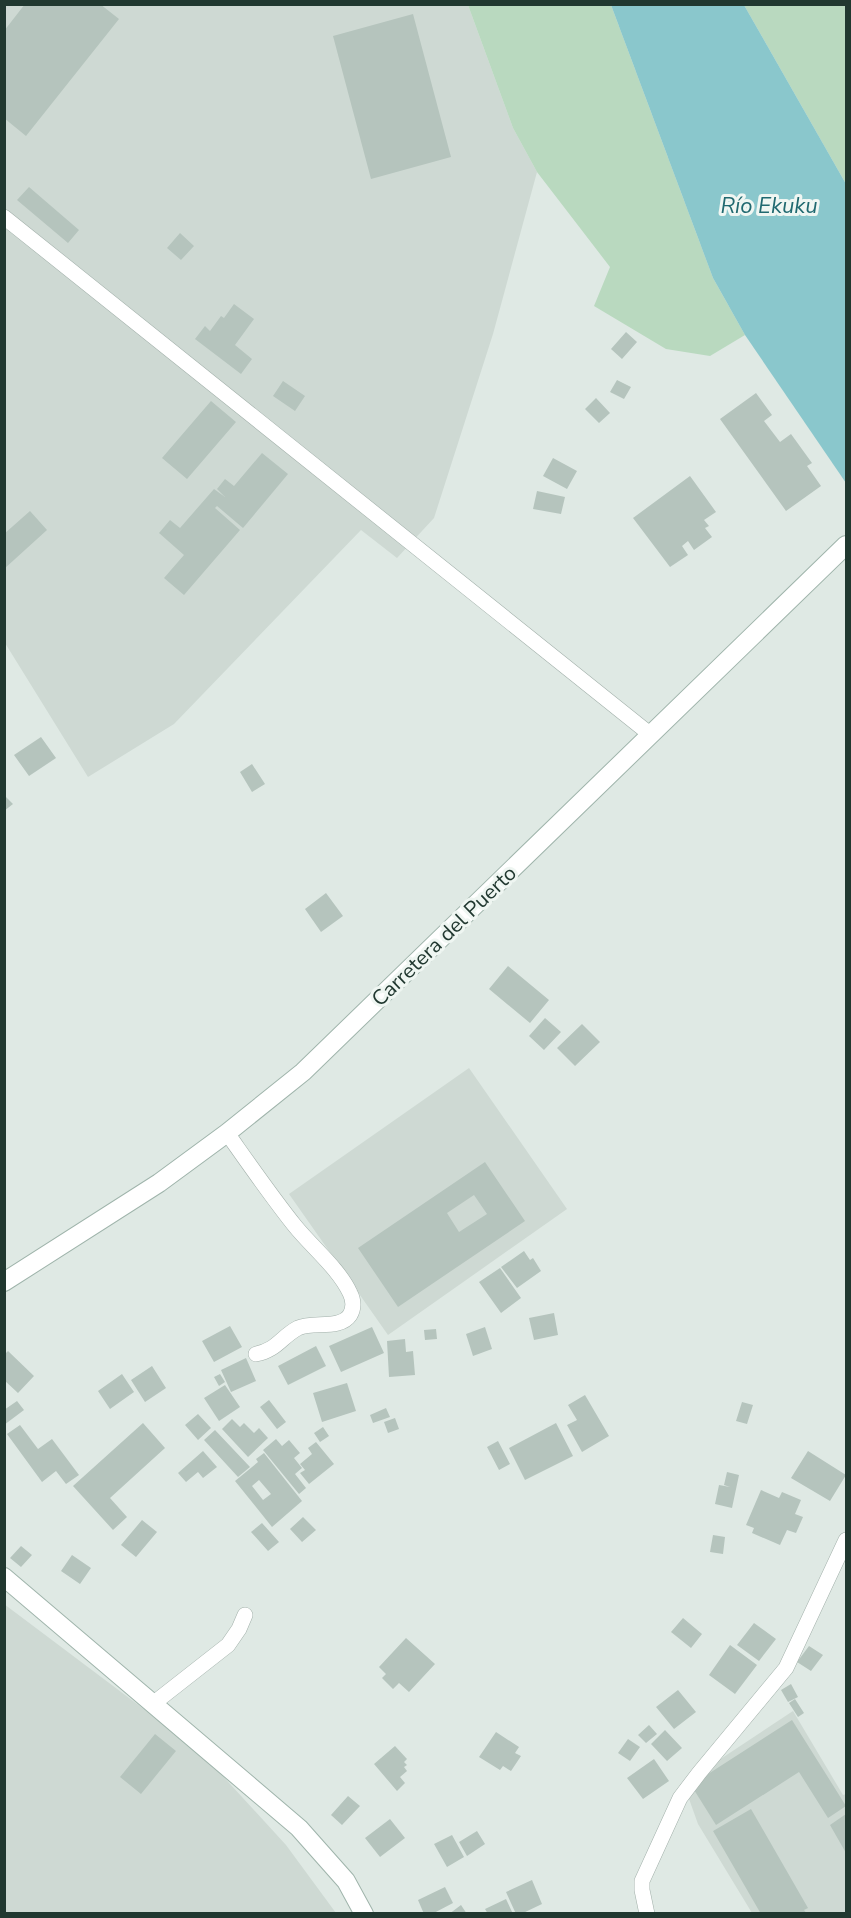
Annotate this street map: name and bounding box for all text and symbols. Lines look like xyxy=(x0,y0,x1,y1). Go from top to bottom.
water label: Río Ekuku xyxy=(720,191,818,221)
street label: Carretera del Puerto xyxy=(365,859,523,1013)

